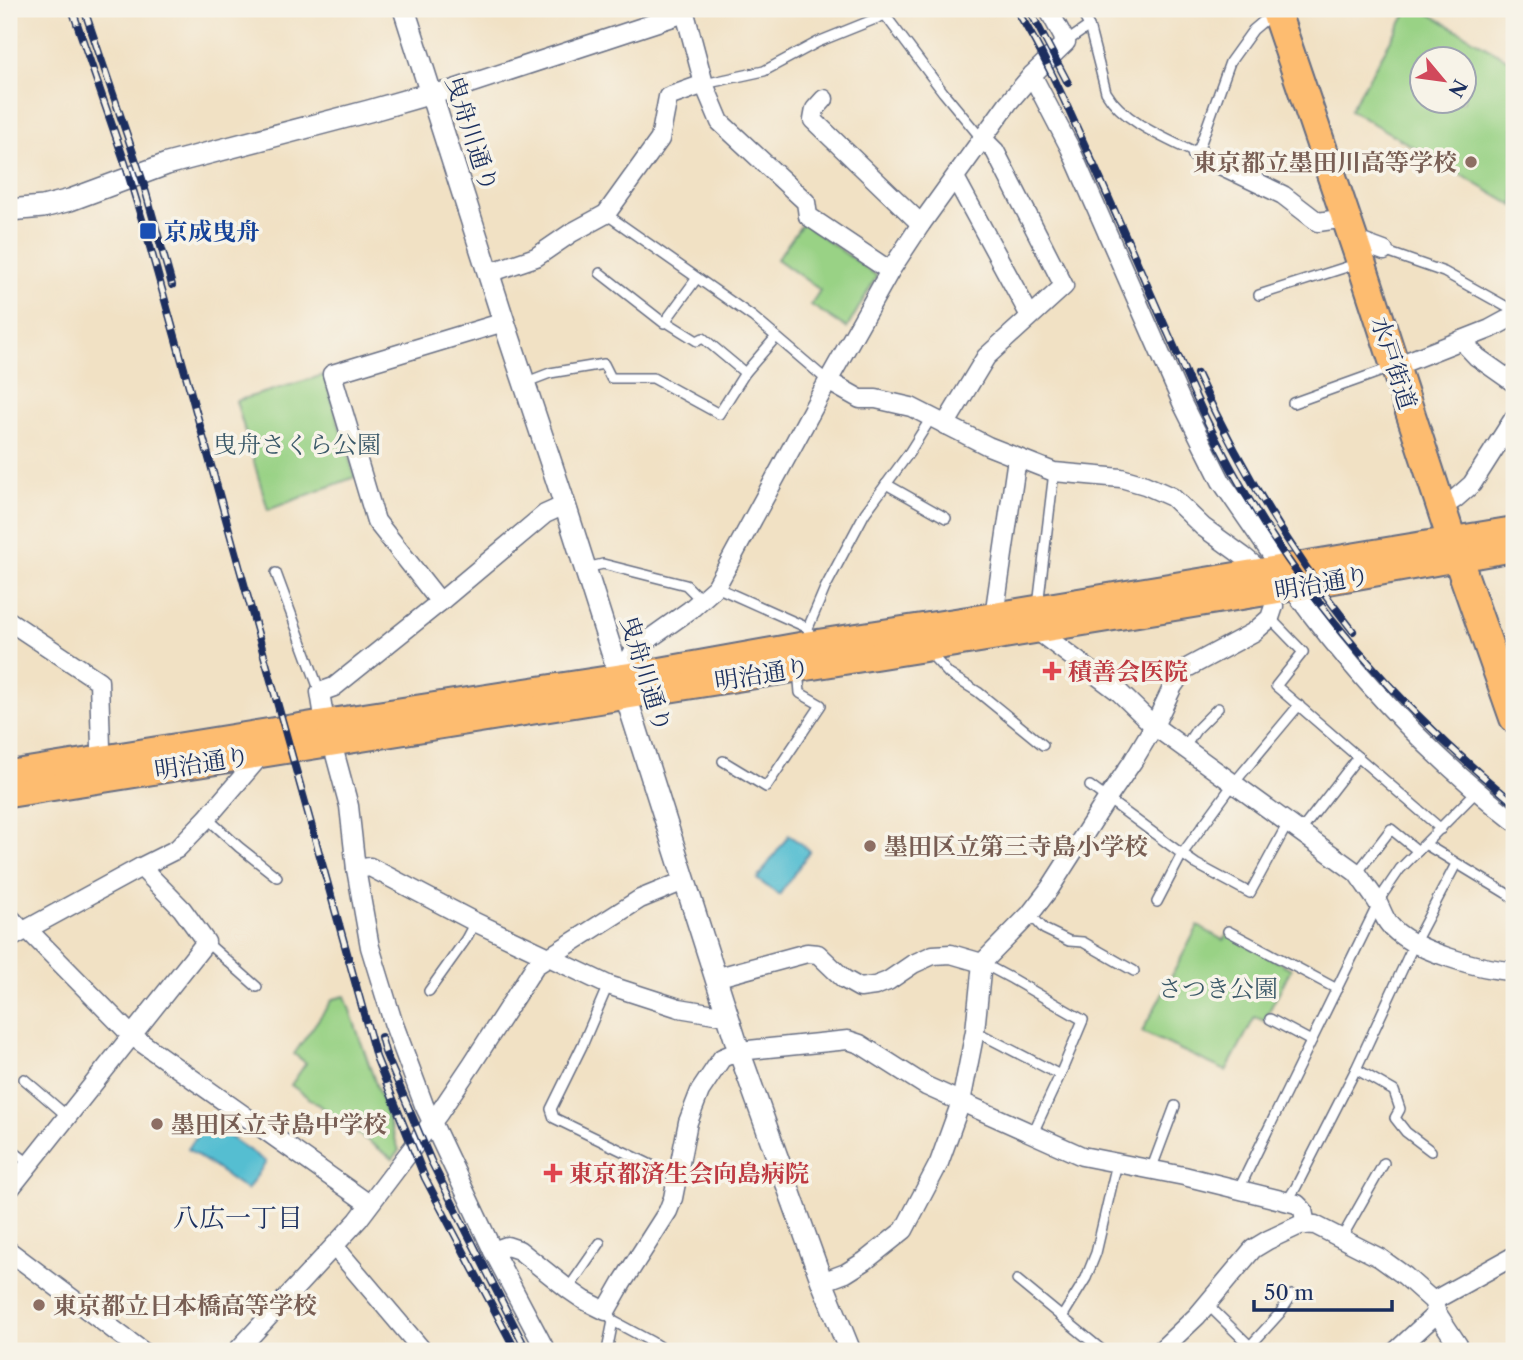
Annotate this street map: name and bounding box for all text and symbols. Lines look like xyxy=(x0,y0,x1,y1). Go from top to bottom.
north arrow xyxy=(1408,46,1478,116)
street label: 曳舟川通り xyxy=(440,72,504,196)
text: N xyxy=(1443,75,1471,101)
place label: 東京都立墨田川高等学校 xyxy=(1193,148,1457,177)
marker: 東京都立墨田川高等学校 xyxy=(1463,154,1479,170)
place label: 京成曳舟 xyxy=(164,217,260,246)
marker: 京成曳舟 xyxy=(138,221,158,241)
street label: 水戸街道 xyxy=(1365,313,1423,413)
park label: 曳舟さくら公園 xyxy=(213,430,381,459)
street label: 明治通り xyxy=(1272,560,1372,606)
street label: 曳舟川通り xyxy=(615,612,677,736)
street label: 明治通り xyxy=(712,652,812,696)
place label: 積善会医院 xyxy=(1068,657,1188,686)
marker: 積善会医院 xyxy=(1042,661,1062,681)
street label: 明治通り xyxy=(152,741,252,785)
place label: 墨田区立第三寺島小学校 xyxy=(884,832,1148,861)
marker: 墨田区立第三寺島小学校 xyxy=(862,838,878,854)
park label: さつき公園 xyxy=(1158,974,1278,1003)
place label: 墨田区立寺島中学校 xyxy=(171,1110,387,1139)
marker: 墨田区立寺島中学校 xyxy=(149,1116,165,1132)
place label: 東京都済生会向島病院 xyxy=(569,1159,809,1188)
marker: 東京都済生会向島病院 xyxy=(543,1163,563,1183)
district label: 八広一丁目 xyxy=(173,1202,303,1234)
scale bar xyxy=(1254,1269,1392,1313)
text: 50 m xyxy=(1264,1280,1314,1305)
place label: 東京都立日本橋高等学校 xyxy=(53,1291,317,1320)
marker: 東京都立日本橋高等学校 xyxy=(31,1297,47,1313)

